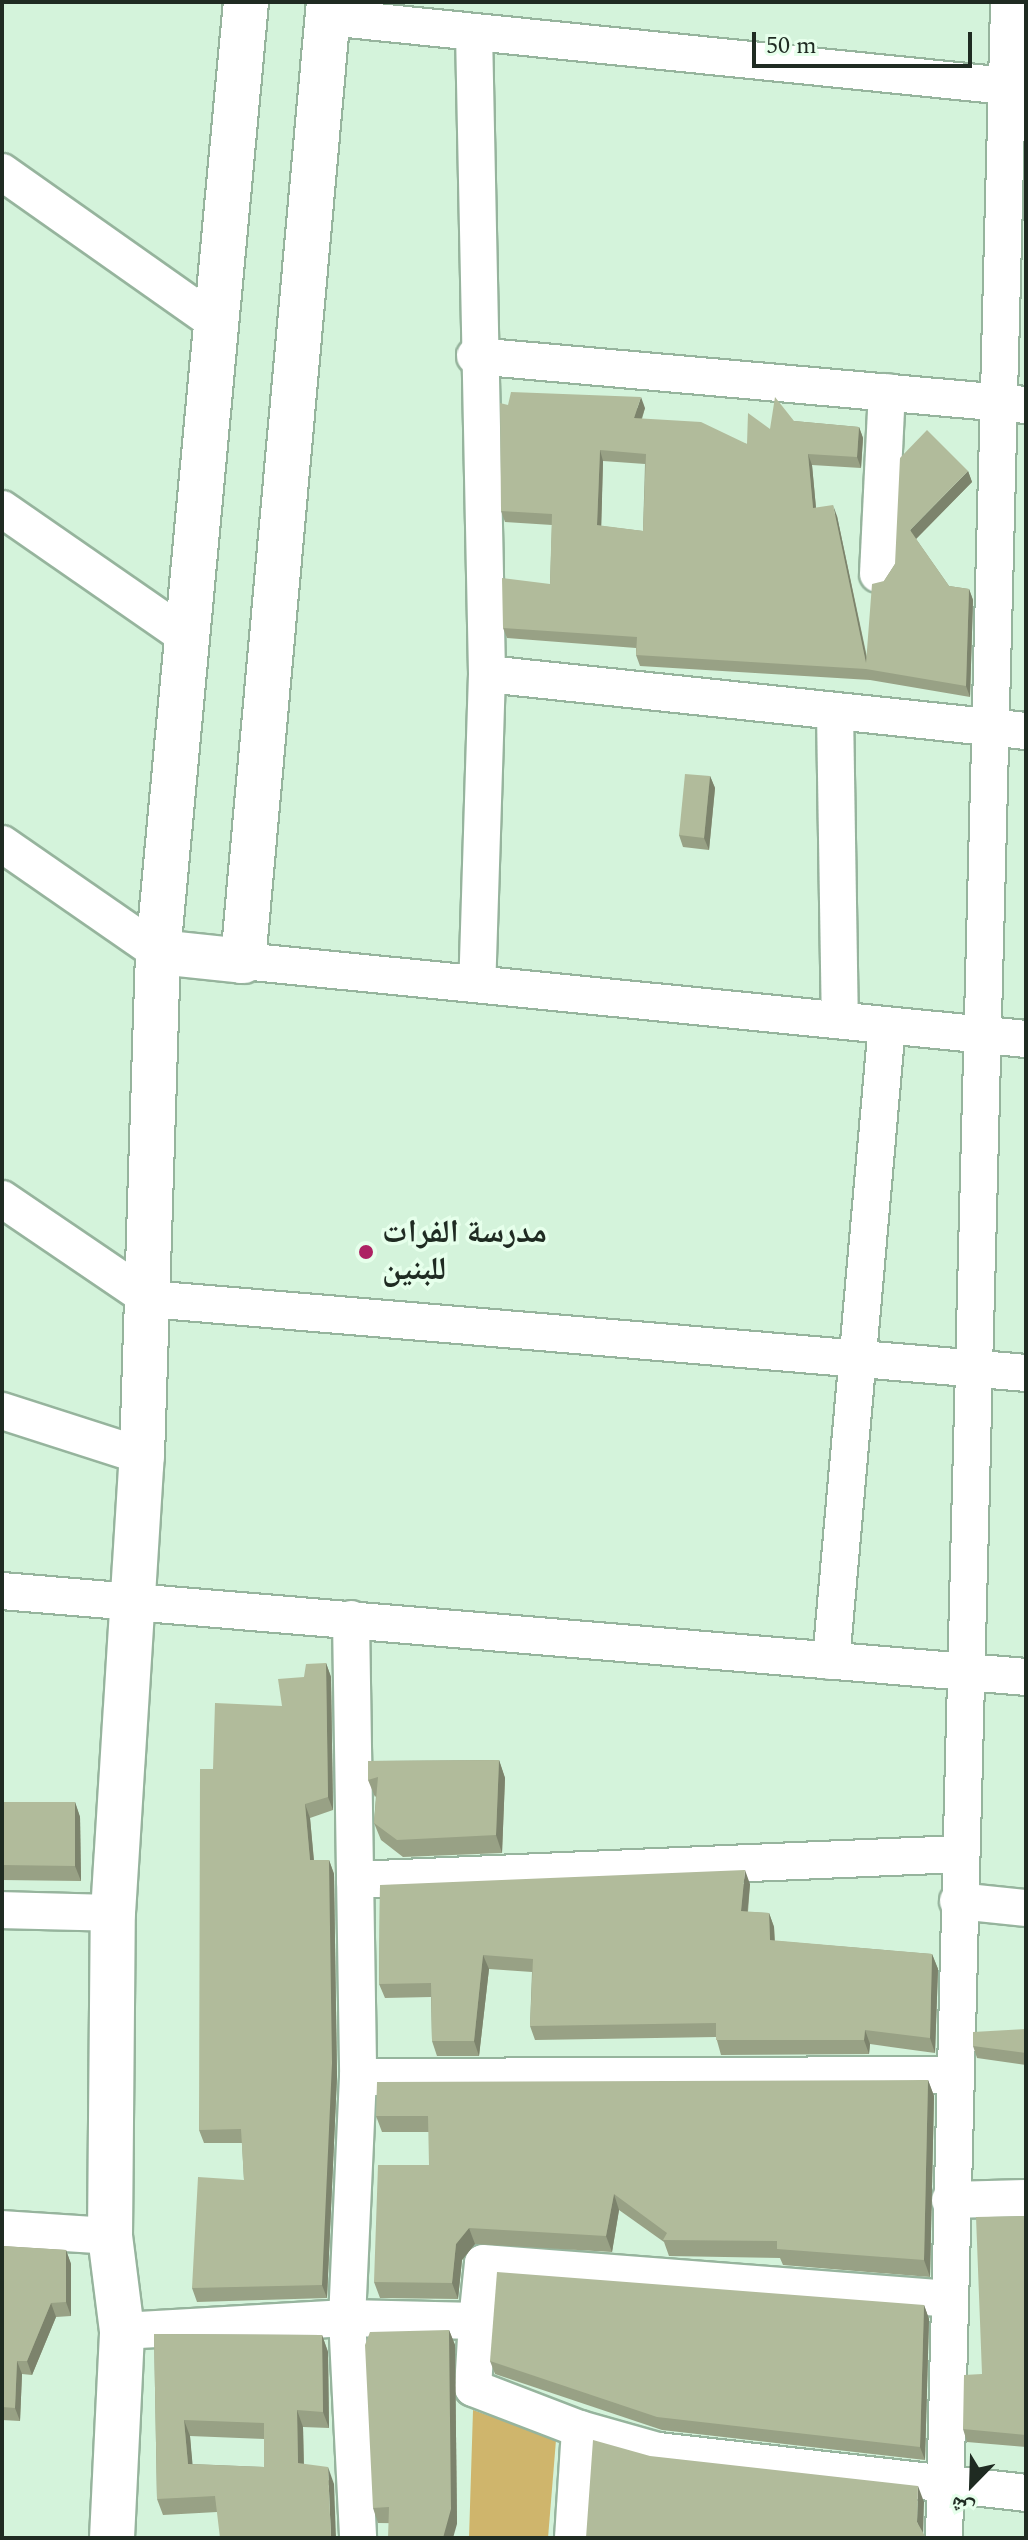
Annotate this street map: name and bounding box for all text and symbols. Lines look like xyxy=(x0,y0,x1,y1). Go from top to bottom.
scale bar xyxy=(756,16,976,66)
text: 50 m xyxy=(766,28,817,64)
place label: مدرسة الفرات للبنين xyxy=(382,1215,547,1290)
marker: مدرسة الفرات للبنين xyxy=(357,1243,375,1261)
north arrow xyxy=(932,2444,1012,2524)
text: ش xyxy=(945,2487,980,2526)

